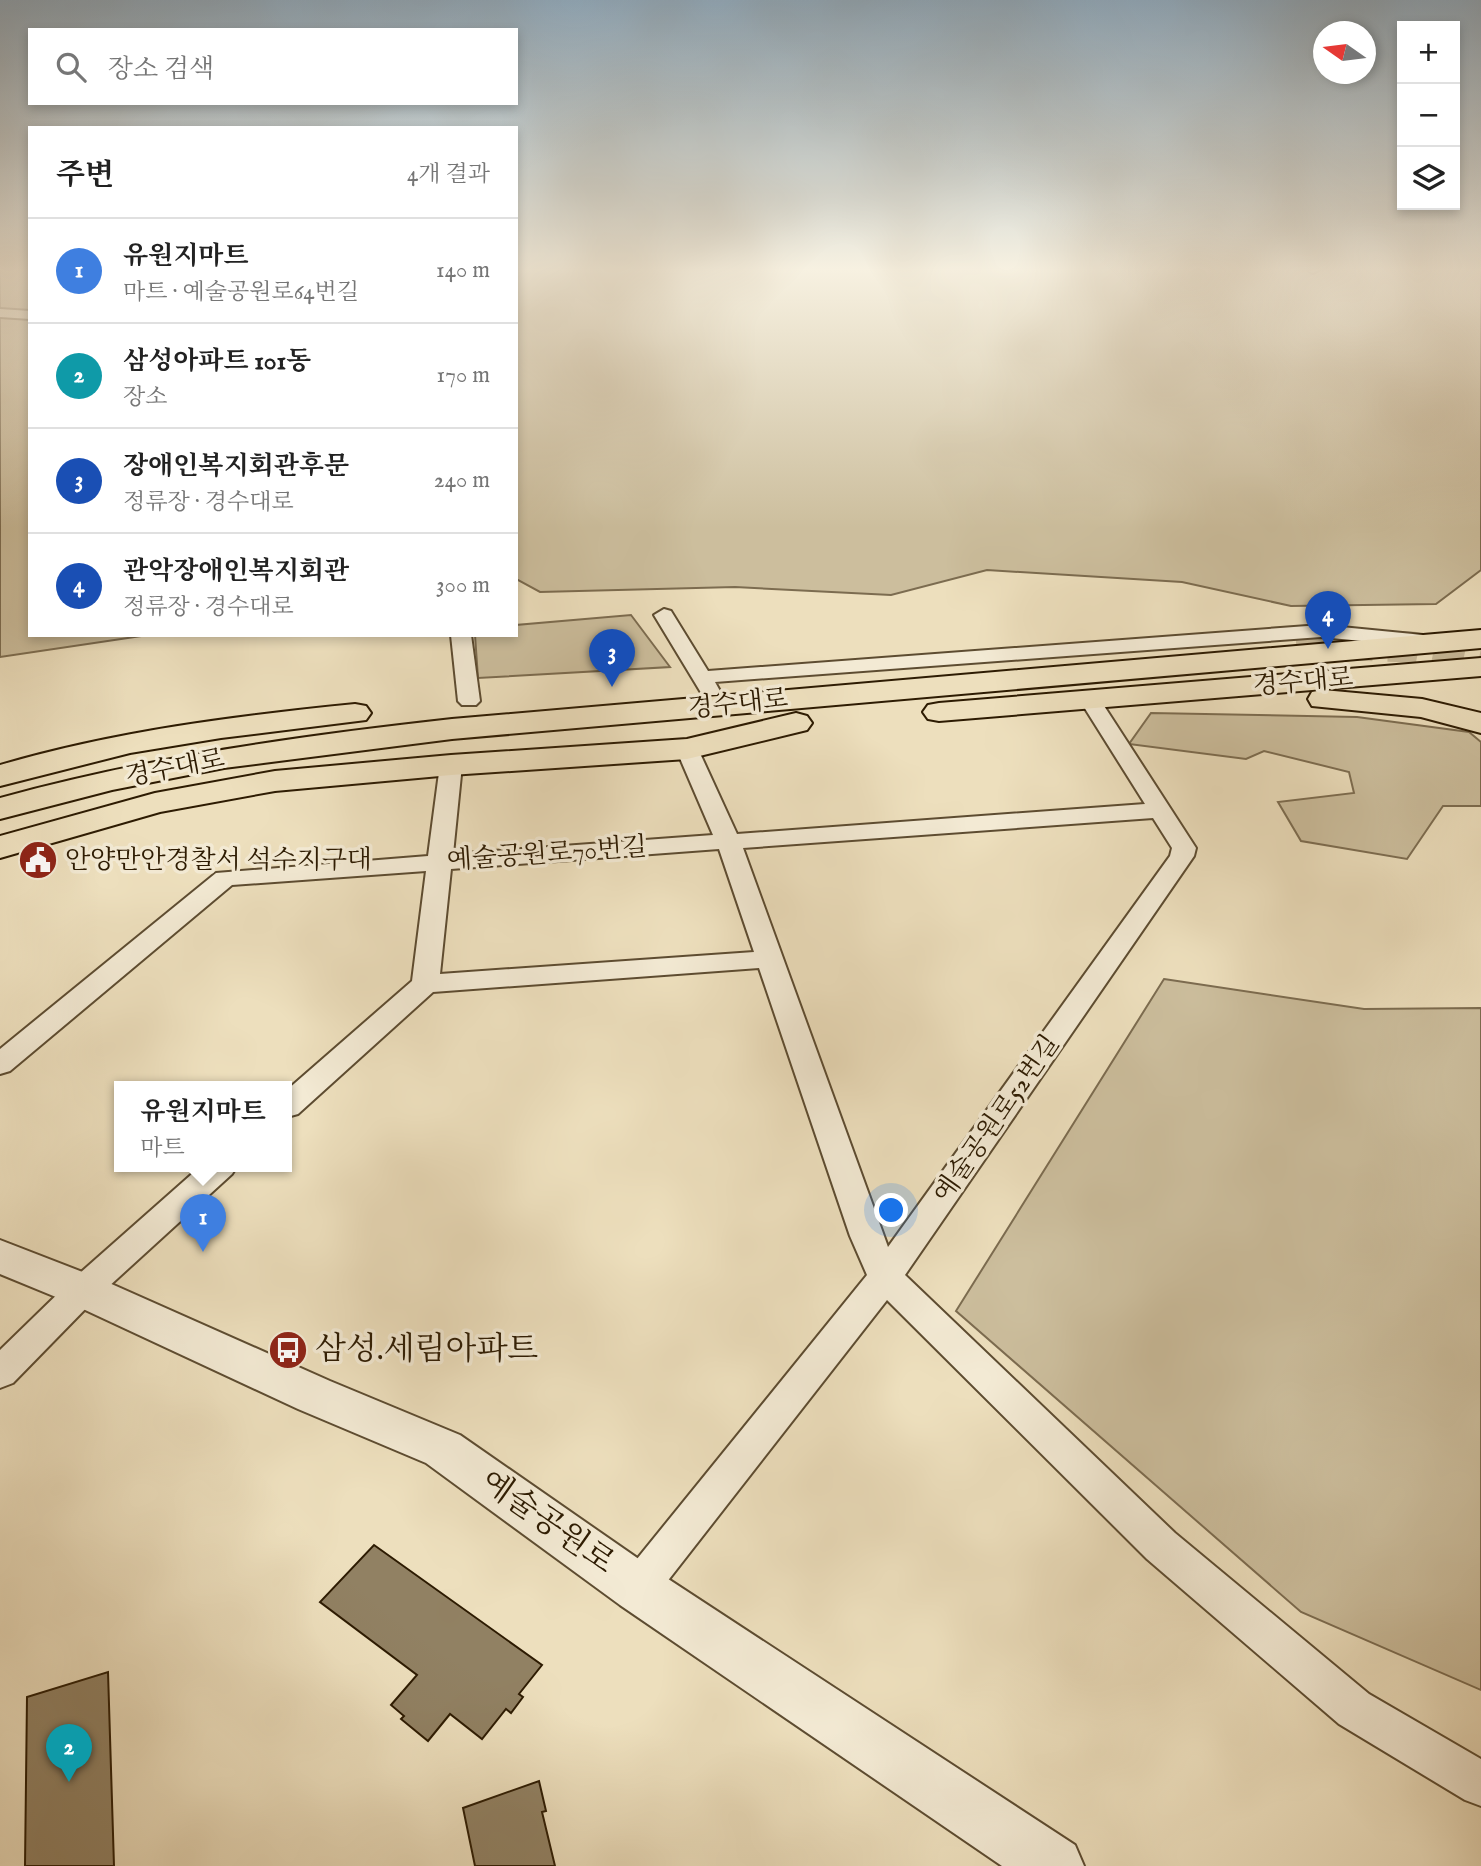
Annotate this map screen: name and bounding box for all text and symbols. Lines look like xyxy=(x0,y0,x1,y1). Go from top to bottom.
north arrow xyxy=(1313,21,1376,84)
map controls xyxy=(1397,21,1460,210)
button: + xyxy=(1397,21,1460,84)
search box xyxy=(28,28,518,105)
icon: search xyxy=(52,48,90,86)
text: 장소 검색 xyxy=(108,53,214,86)
button: − xyxy=(1397,84,1460,147)
button: layers xyxy=(1397,147,1460,210)
text: 주변 xyxy=(56,157,114,195)
text: 4개 결과 xyxy=(407,160,490,189)
text: 유원지마트 xyxy=(123,240,249,273)
text: 1 xyxy=(75,256,83,285)
text: 140 m xyxy=(436,256,490,285)
text: 마트 · 예술공원로64번길 xyxy=(123,278,359,307)
text: 삼성아파트 101동 xyxy=(123,345,311,378)
text: 2 xyxy=(74,361,84,390)
text: 170 m xyxy=(437,361,490,390)
text: 장소 xyxy=(123,383,167,412)
text: 장애인복지회관후문 xyxy=(123,450,349,483)
text: 3 xyxy=(75,466,83,495)
text: 240 m xyxy=(434,466,490,495)
text: 정류장 · 경수대로 xyxy=(123,488,294,517)
text: 관악장애인복지회관 xyxy=(123,555,349,588)
text: 4 xyxy=(73,571,85,600)
text: 300 m xyxy=(436,571,490,600)
pin: 4 xyxy=(1305,591,1351,649)
text: 정류장 · 경수대로 xyxy=(123,593,294,622)
pin: 3 xyxy=(589,629,635,687)
street label: 경수대로 xyxy=(1252,661,1354,703)
street label: 경수대로 xyxy=(686,682,790,726)
street label: 경수대로 xyxy=(123,742,227,794)
street label: 예술공원로70번길 xyxy=(446,831,648,877)
public building icon: 안양만안경찰서 석수지구대 xyxy=(17,839,59,881)
place label: 안양만안경찰서 석수지구대 xyxy=(65,844,372,877)
street label: 예술공원로52번길 xyxy=(927,1029,1067,1209)
popup xyxy=(114,1081,292,1172)
text: 유원지마트 xyxy=(140,1096,266,1129)
text: 마트 xyxy=(140,1134,185,1163)
your location xyxy=(874,1193,908,1227)
pin: 1 xyxy=(180,1194,226,1252)
bus stop icon: 삼성.세림아파트 xyxy=(267,1329,309,1371)
place label: 삼성.세림아파트 xyxy=(315,1330,538,1371)
street label: 예술공원로 xyxy=(472,1462,622,1584)
pin: 2 xyxy=(46,1724,92,1782)

